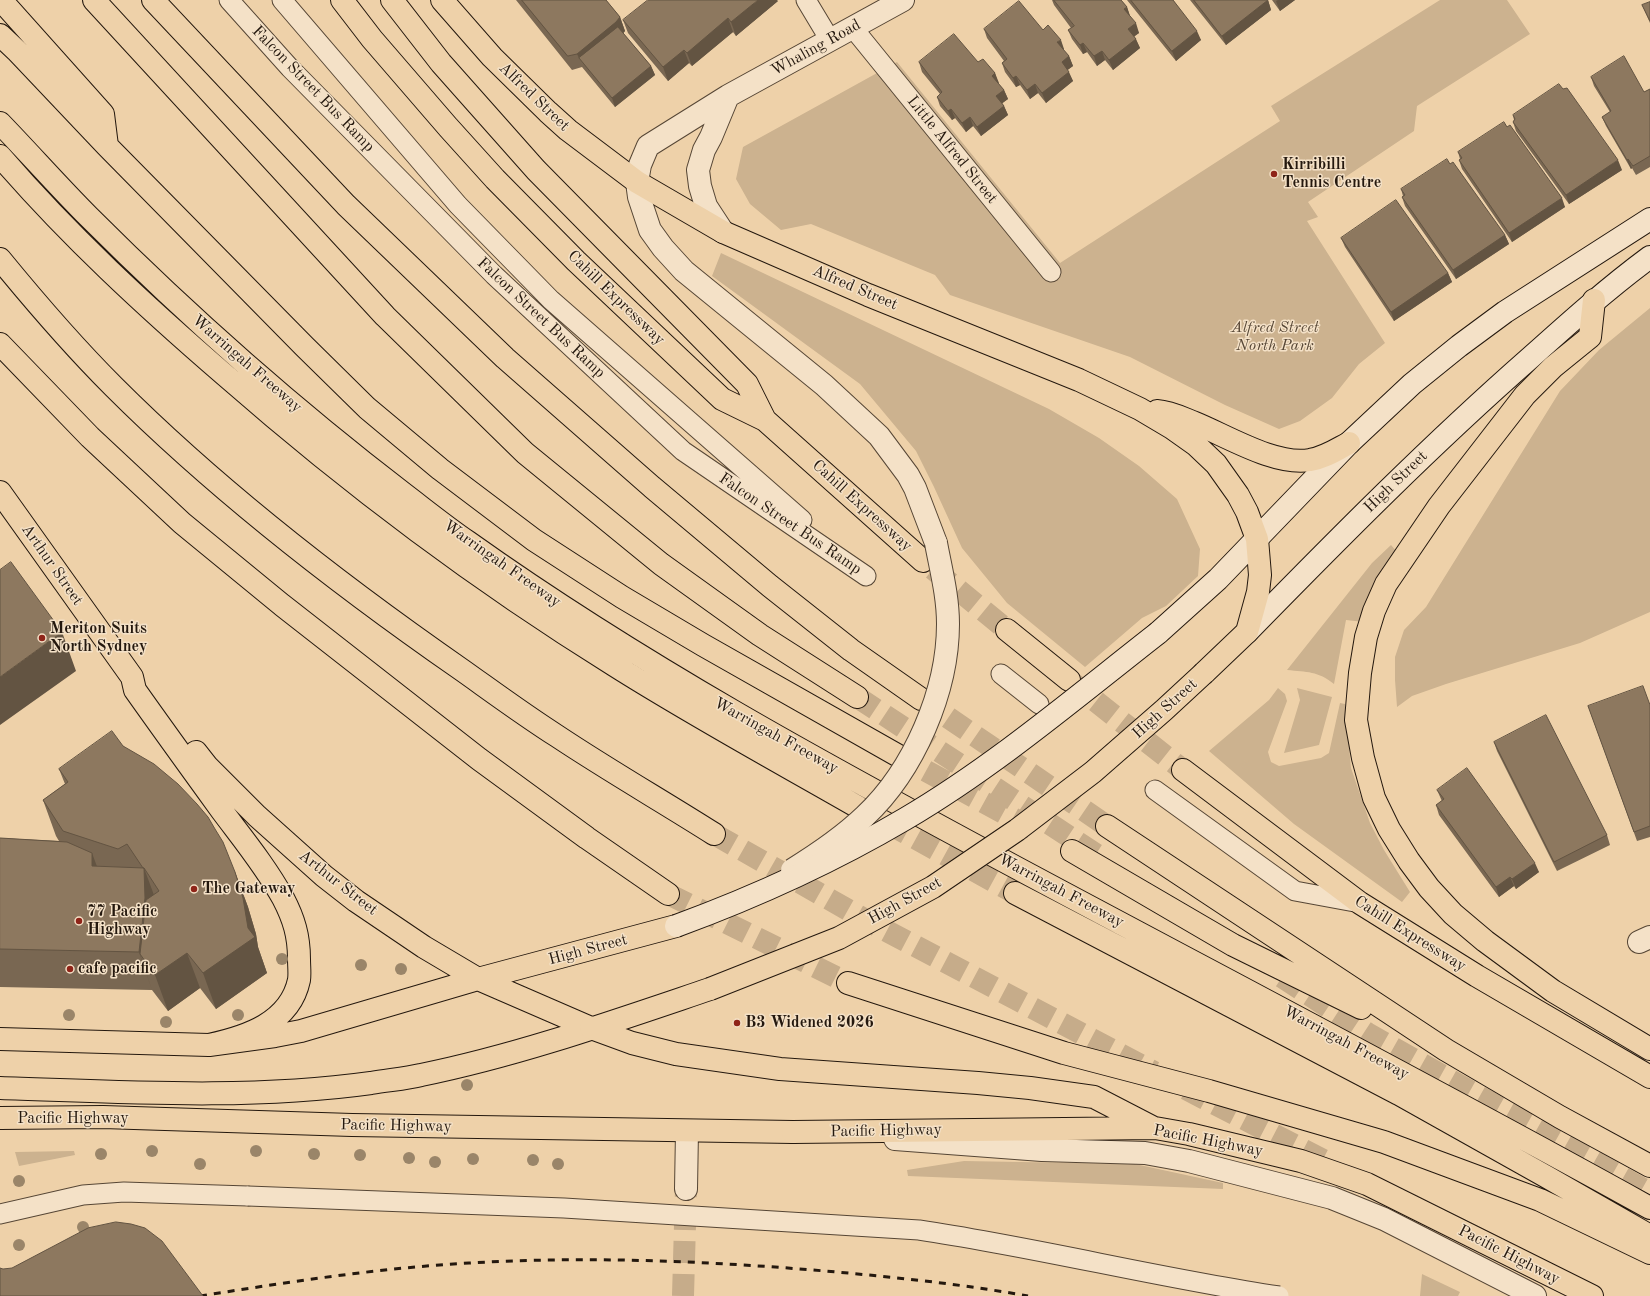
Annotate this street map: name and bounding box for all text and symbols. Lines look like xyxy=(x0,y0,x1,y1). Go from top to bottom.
street label: Whaling Road xyxy=(768,15,864,81)
street label: Falcon Street Bus Ramp xyxy=(248,22,378,156)
street label: Alfred Street xyxy=(495,58,573,136)
street label: Little Alfred Street xyxy=(903,92,1001,208)
place label: Kirribilli Tennis Centre xyxy=(1282,155,1381,193)
marker: Kirribilli Tennis Centre xyxy=(1269,169,1279,179)
street label: Cahill Expressway xyxy=(563,247,669,349)
street label: Falcon Street Bus Ramp xyxy=(473,254,609,382)
street label: Alfred Street xyxy=(809,261,901,315)
street label: Warringah Freeway xyxy=(188,311,306,417)
park label: Alfred Street North Park xyxy=(1231,318,1319,356)
street label: High Street xyxy=(1360,447,1432,517)
street label: Cahill Expressway xyxy=(808,456,916,556)
street label: Falcon Street Bus Ramp xyxy=(715,469,865,579)
street label: Warringah Freeway xyxy=(439,516,565,612)
street label: Arthur Street xyxy=(17,521,87,609)
place label: Meriton Suits North Sydney xyxy=(50,619,147,657)
marker: Meriton Suits North Sydney xyxy=(37,633,47,643)
street label: High Street xyxy=(1128,675,1202,743)
street label: Warringah Freeway xyxy=(710,694,842,778)
street label: Arthur Street xyxy=(295,846,381,920)
street label: Warringah Freeway xyxy=(995,850,1127,932)
street label: High Street xyxy=(865,873,945,929)
place label: The Gateway xyxy=(202,879,295,899)
marker: The Gateway xyxy=(189,884,199,894)
street label: Cahill Expressway xyxy=(1351,892,1469,976)
place label: 77 Pacific Highway xyxy=(87,902,157,940)
marker: 77 Pacific Highway xyxy=(74,916,84,926)
street label: High Street xyxy=(546,930,630,970)
place label: cafe pacific xyxy=(78,959,157,979)
marker: cafe pacific xyxy=(65,964,75,974)
street label: Warringah Freeway xyxy=(1280,1002,1412,1084)
place label: B3 Widened 2026 xyxy=(745,1013,874,1033)
marker: B3 Widened 2026 xyxy=(732,1018,742,1028)
street label: Pacific Highway xyxy=(17,1109,129,1129)
street label: Pacific Highway xyxy=(340,1115,452,1137)
street label: Pacific Highway xyxy=(830,1120,942,1142)
street label: Pacific Highway xyxy=(1151,1121,1265,1161)
street label: Pacific Highway xyxy=(1455,1221,1563,1289)

